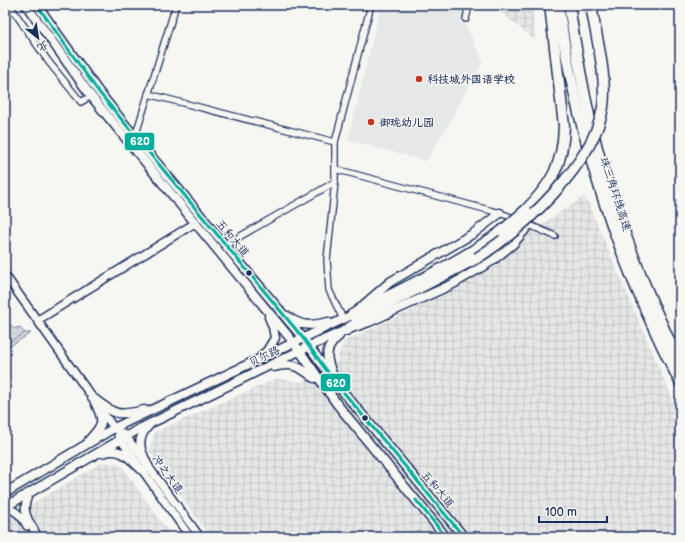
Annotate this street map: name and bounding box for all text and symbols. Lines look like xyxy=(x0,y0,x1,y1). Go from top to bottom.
north arrow xyxy=(18,18,58,58)
text: 北 xyxy=(35,38,51,55)
place label: 科技城外国语学校 xyxy=(427,73,515,86)
marker: 科技城外国语学校 xyxy=(414,74,424,84)
place label: 御珑幼儿园 xyxy=(379,116,434,129)
marker: 御珑幼儿园 xyxy=(366,117,376,127)
line badge: 620 xyxy=(124,132,155,151)
text: 620 xyxy=(130,135,150,148)
street label: 珠三角环线高速 xyxy=(597,156,634,233)
street label: 五和大道 xyxy=(213,217,252,259)
unlabelled marker xyxy=(244,268,254,278)
street label: 贝尔路 xyxy=(247,343,282,370)
line badge: 620 xyxy=(320,373,351,392)
text: 620 xyxy=(326,377,346,390)
unlabelled marker xyxy=(360,413,370,423)
street label: 冲之大道 xyxy=(149,453,186,496)
street label: 五和大道 xyxy=(418,468,457,510)
scale bar xyxy=(539,498,607,524)
text: 100 m xyxy=(545,505,577,520)

